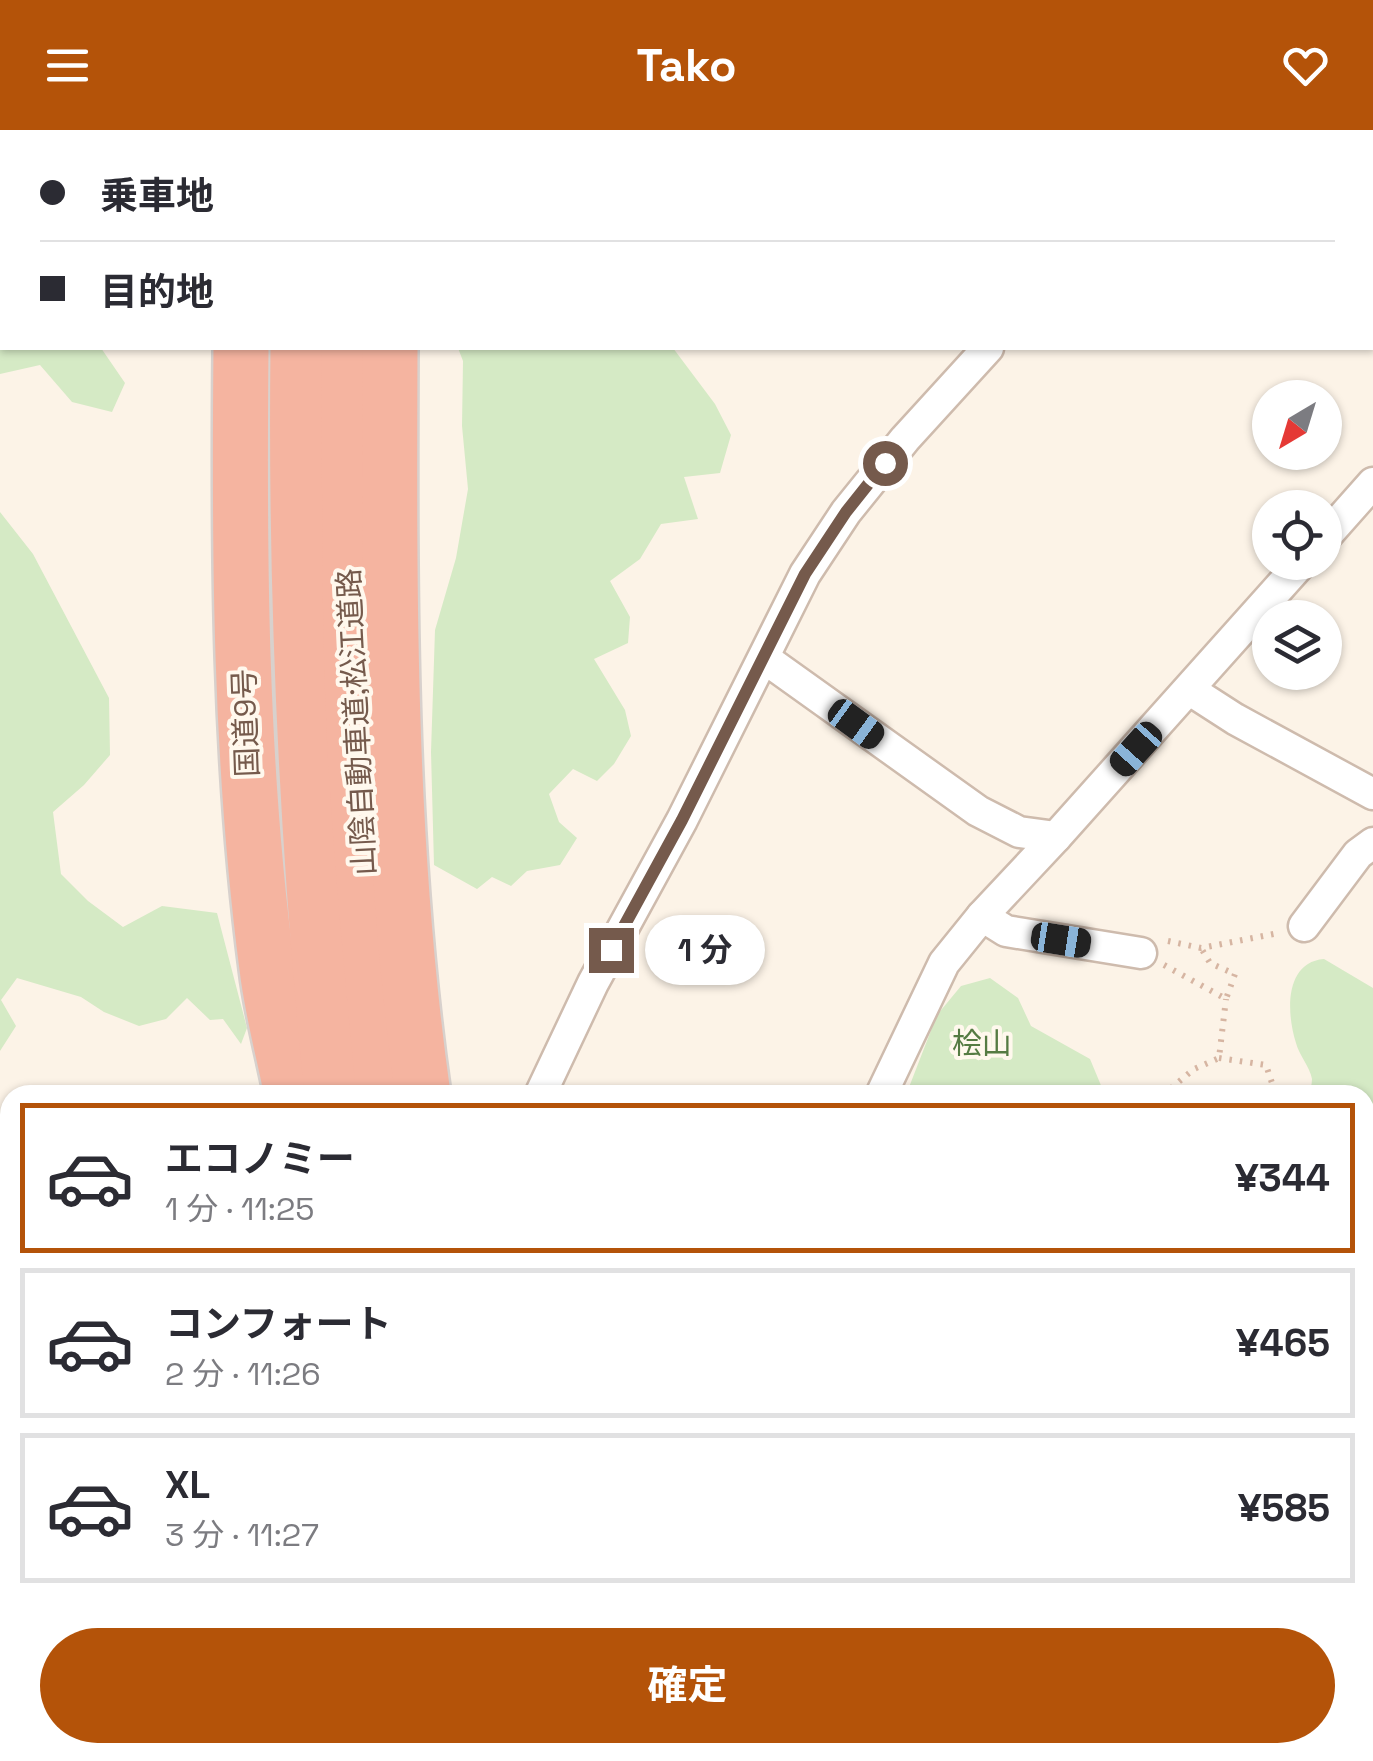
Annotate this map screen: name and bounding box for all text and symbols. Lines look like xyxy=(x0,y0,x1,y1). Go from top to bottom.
text: Tako xyxy=(636,37,737,94)
icon: menu xyxy=(40,38,95,93)
icon: heart xyxy=(1278,38,1333,93)
text: 乗車地 xyxy=(100,172,214,220)
text: 目的地 xyxy=(100,268,214,316)
north arrow xyxy=(1252,380,1342,470)
map controls xyxy=(1252,380,1342,690)
route start xyxy=(863,441,908,486)
button: locate xyxy=(1252,490,1342,580)
street label: 山陰自動車道;松江道路 xyxy=(329,567,384,877)
button: layers xyxy=(1252,600,1342,690)
street label: 国道9号 xyxy=(224,668,267,778)
car xyxy=(823,694,889,754)
car xyxy=(1105,717,1167,781)
callout: 1 分 xyxy=(646,915,766,985)
car xyxy=(1029,920,1093,960)
route end xyxy=(589,928,634,973)
text: 1 分 xyxy=(678,930,732,970)
park label: 桧山 xyxy=(952,1024,1012,1063)
icon: car xyxy=(45,1133,135,1223)
text: エコノミー xyxy=(165,1135,355,1183)
text: ¥344 xyxy=(1235,1154,1330,1202)
text: 1 分 · 11:25 xyxy=(165,1189,314,1229)
icon: car xyxy=(45,1298,135,1388)
text: コンフォート xyxy=(165,1300,392,1348)
text: ¥465 xyxy=(1236,1319,1330,1367)
text: 2 分 · 11:26 xyxy=(165,1354,321,1394)
text: XL xyxy=(165,1461,210,1509)
icon: car xyxy=(45,1463,135,1553)
text: ¥585 xyxy=(1238,1484,1330,1532)
text: 3 分 · 11:27 xyxy=(165,1515,319,1555)
button: 確定 xyxy=(40,1628,1335,1743)

